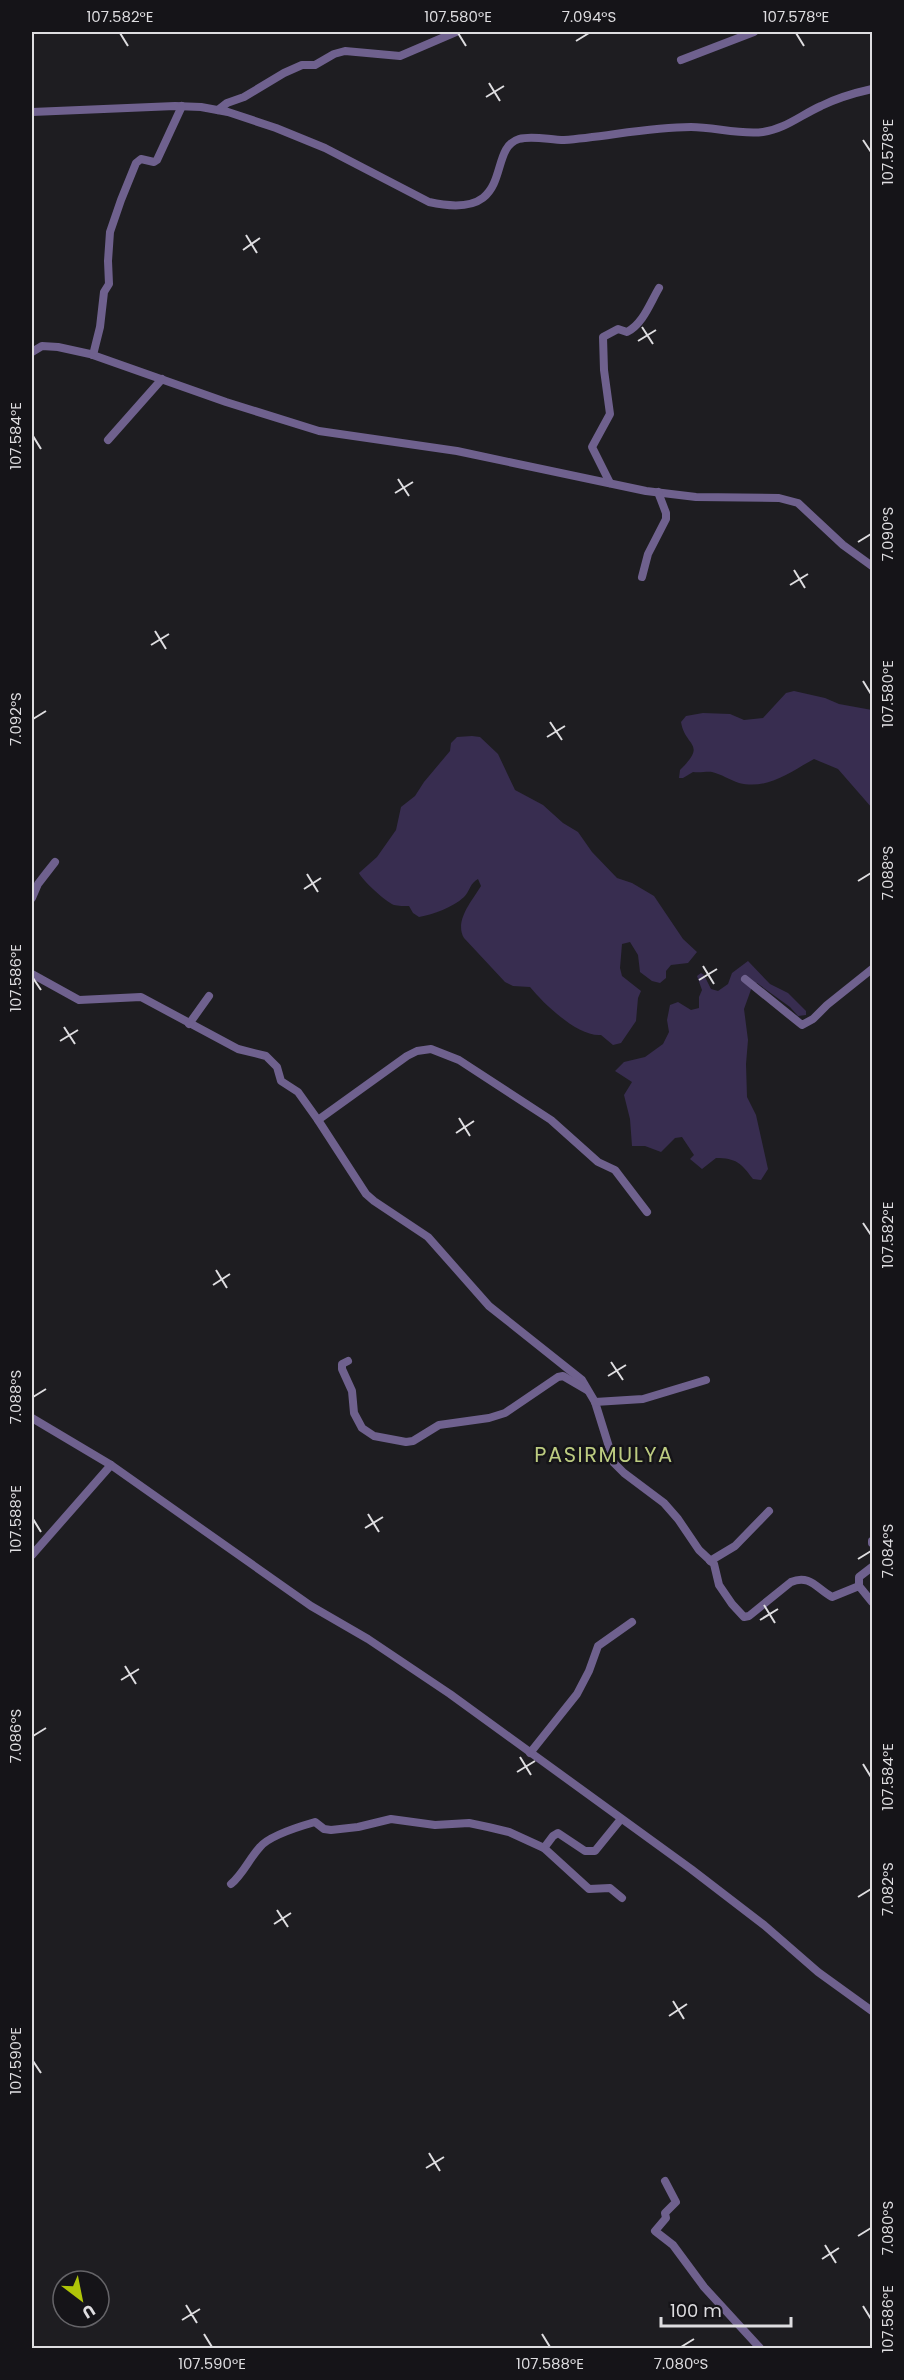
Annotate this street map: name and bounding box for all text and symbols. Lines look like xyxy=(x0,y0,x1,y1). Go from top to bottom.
text: 107.582°E xyxy=(87,6,153,27)
text: 107.580°E xyxy=(424,6,492,27)
text: 7.094°S xyxy=(562,6,616,27)
text: 107.578°E xyxy=(763,6,829,27)
text: 107.578°E xyxy=(877,119,898,185)
text: 107.584°E xyxy=(5,402,26,470)
text: 7.090°S xyxy=(877,507,898,561)
text: 107.580°E xyxy=(877,660,898,728)
text: 7.092°S xyxy=(5,692,26,746)
text: 7.088°S xyxy=(877,846,898,900)
text: 107.586°E xyxy=(5,944,26,1012)
text: 107.582°E xyxy=(877,1202,898,1268)
text: 7.088°S xyxy=(5,1370,26,1424)
district label: PASIRMULYA xyxy=(534,1440,674,1469)
text: 107.588°E xyxy=(5,1485,26,1553)
text: 7.084°S xyxy=(877,1524,898,1578)
text: 7.086°S xyxy=(5,1709,26,1763)
text: 107.584°E xyxy=(877,1743,898,1811)
text: 7.082°S xyxy=(877,1862,898,1916)
text: 107.590°E xyxy=(5,2027,26,2095)
text: 7.080°S xyxy=(877,2201,898,2255)
north arrow xyxy=(51,2269,111,2329)
text: 107.586°E xyxy=(877,2285,898,2353)
scale bar xyxy=(661,2290,792,2328)
text: 100 m xyxy=(670,2298,722,2323)
text: U xyxy=(78,2299,100,2324)
text: 107.590°E xyxy=(178,2353,246,2374)
text: 107.588°E xyxy=(516,2353,584,2374)
text: 7.080°S xyxy=(654,2353,708,2374)

